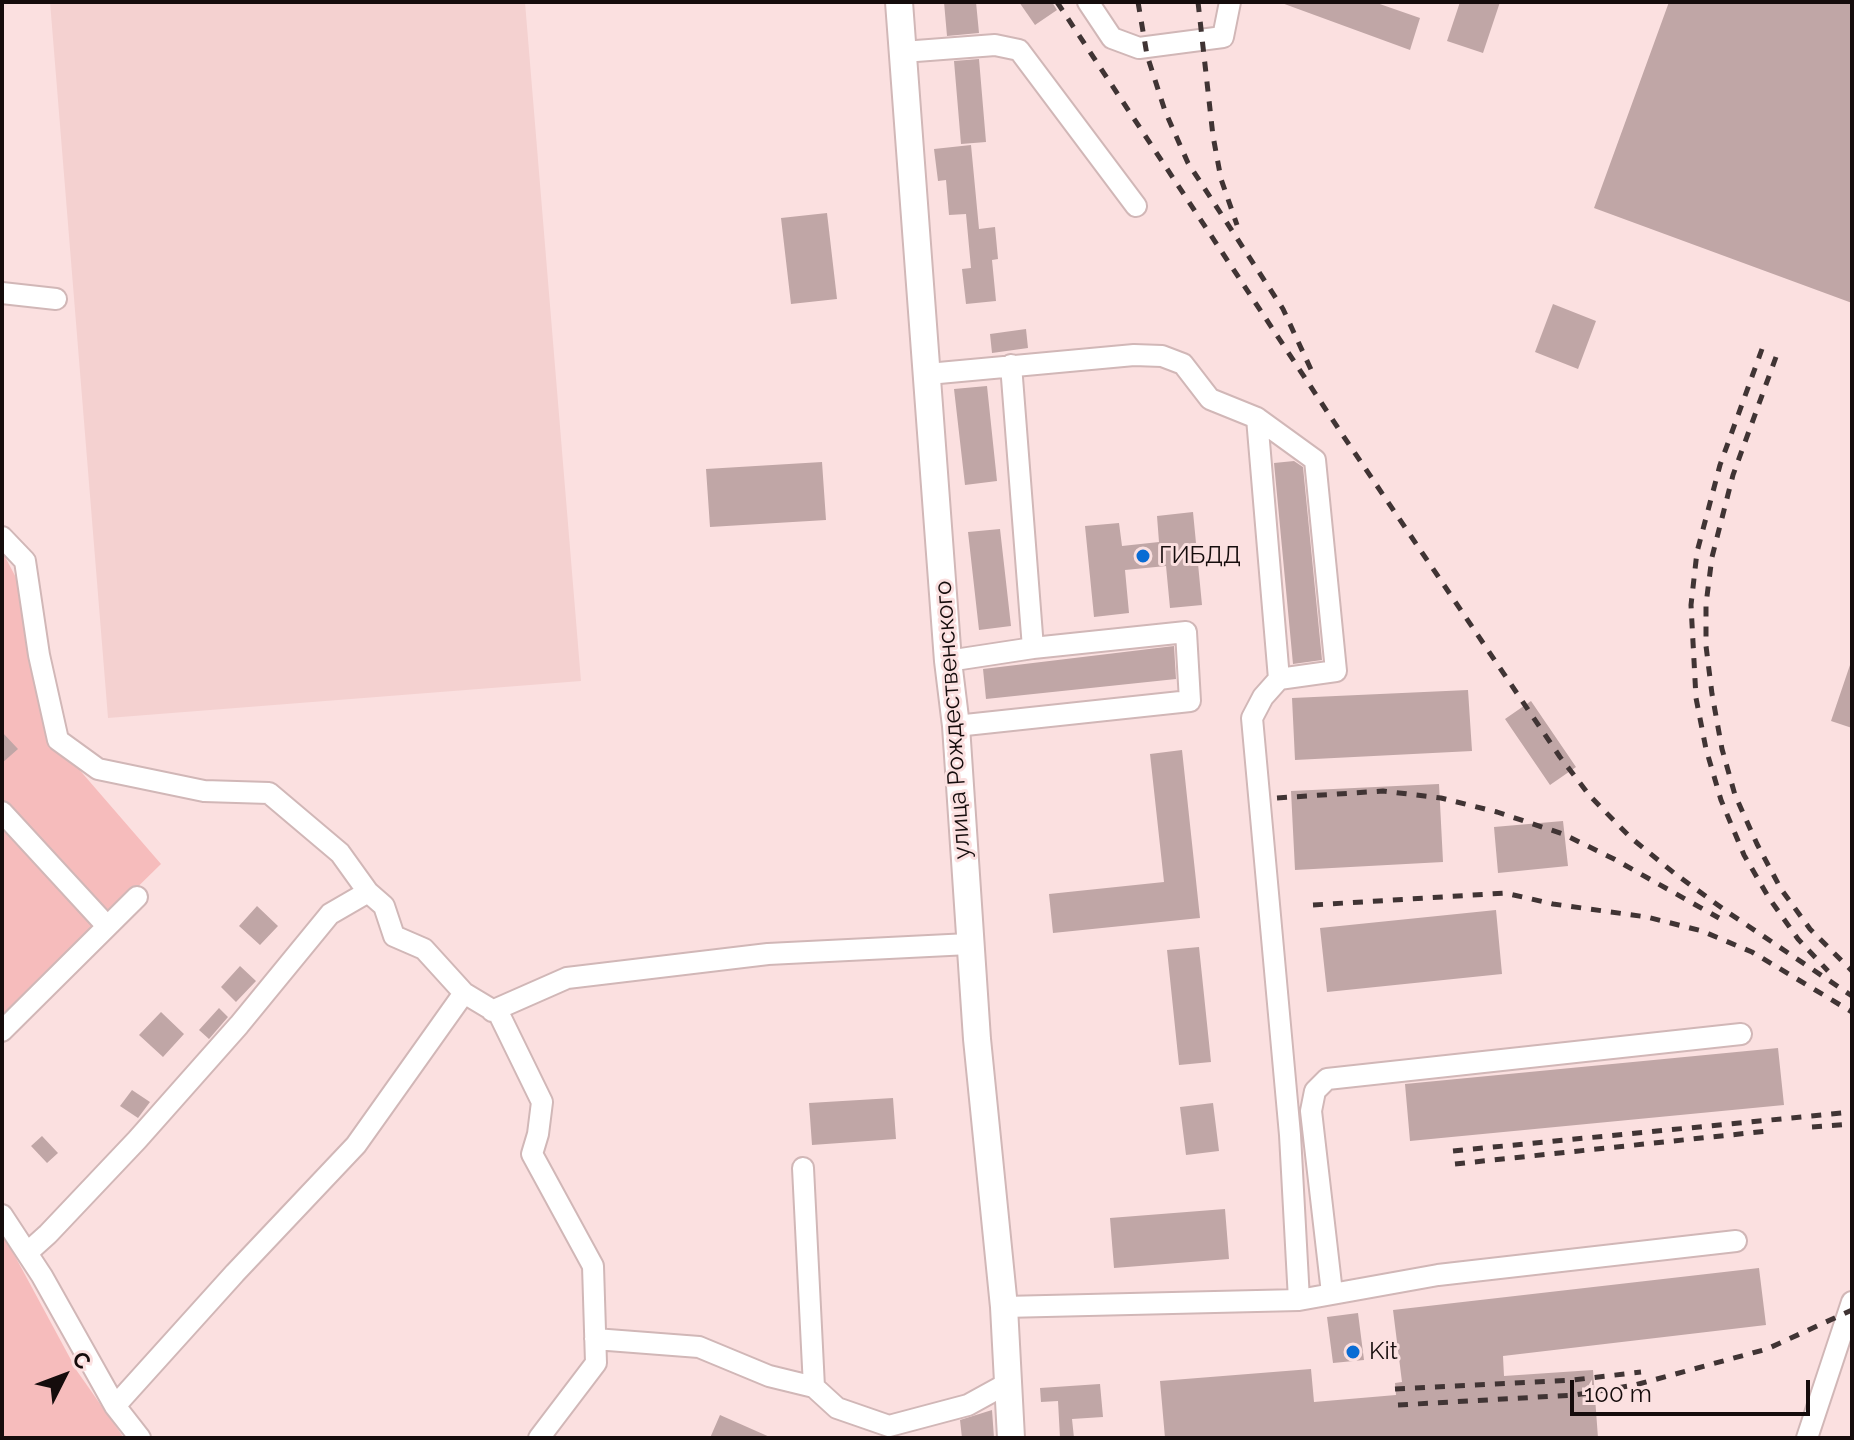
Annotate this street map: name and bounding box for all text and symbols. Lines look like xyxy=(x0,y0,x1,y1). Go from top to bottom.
place label: ГИБДД xyxy=(1159,542,1241,570)
marker: ГИБДД xyxy=(1134,547,1152,565)
street label: улица Рождественского xyxy=(929,580,977,860)
north arrow xyxy=(24,1336,104,1416)
place label: Kit xyxy=(1369,1338,1398,1366)
marker: Kit xyxy=(1344,1343,1362,1361)
text: С xyxy=(67,1346,97,1374)
scale bar xyxy=(1574,1364,1814,1414)
text: 100 m xyxy=(1584,1379,1652,1408)

